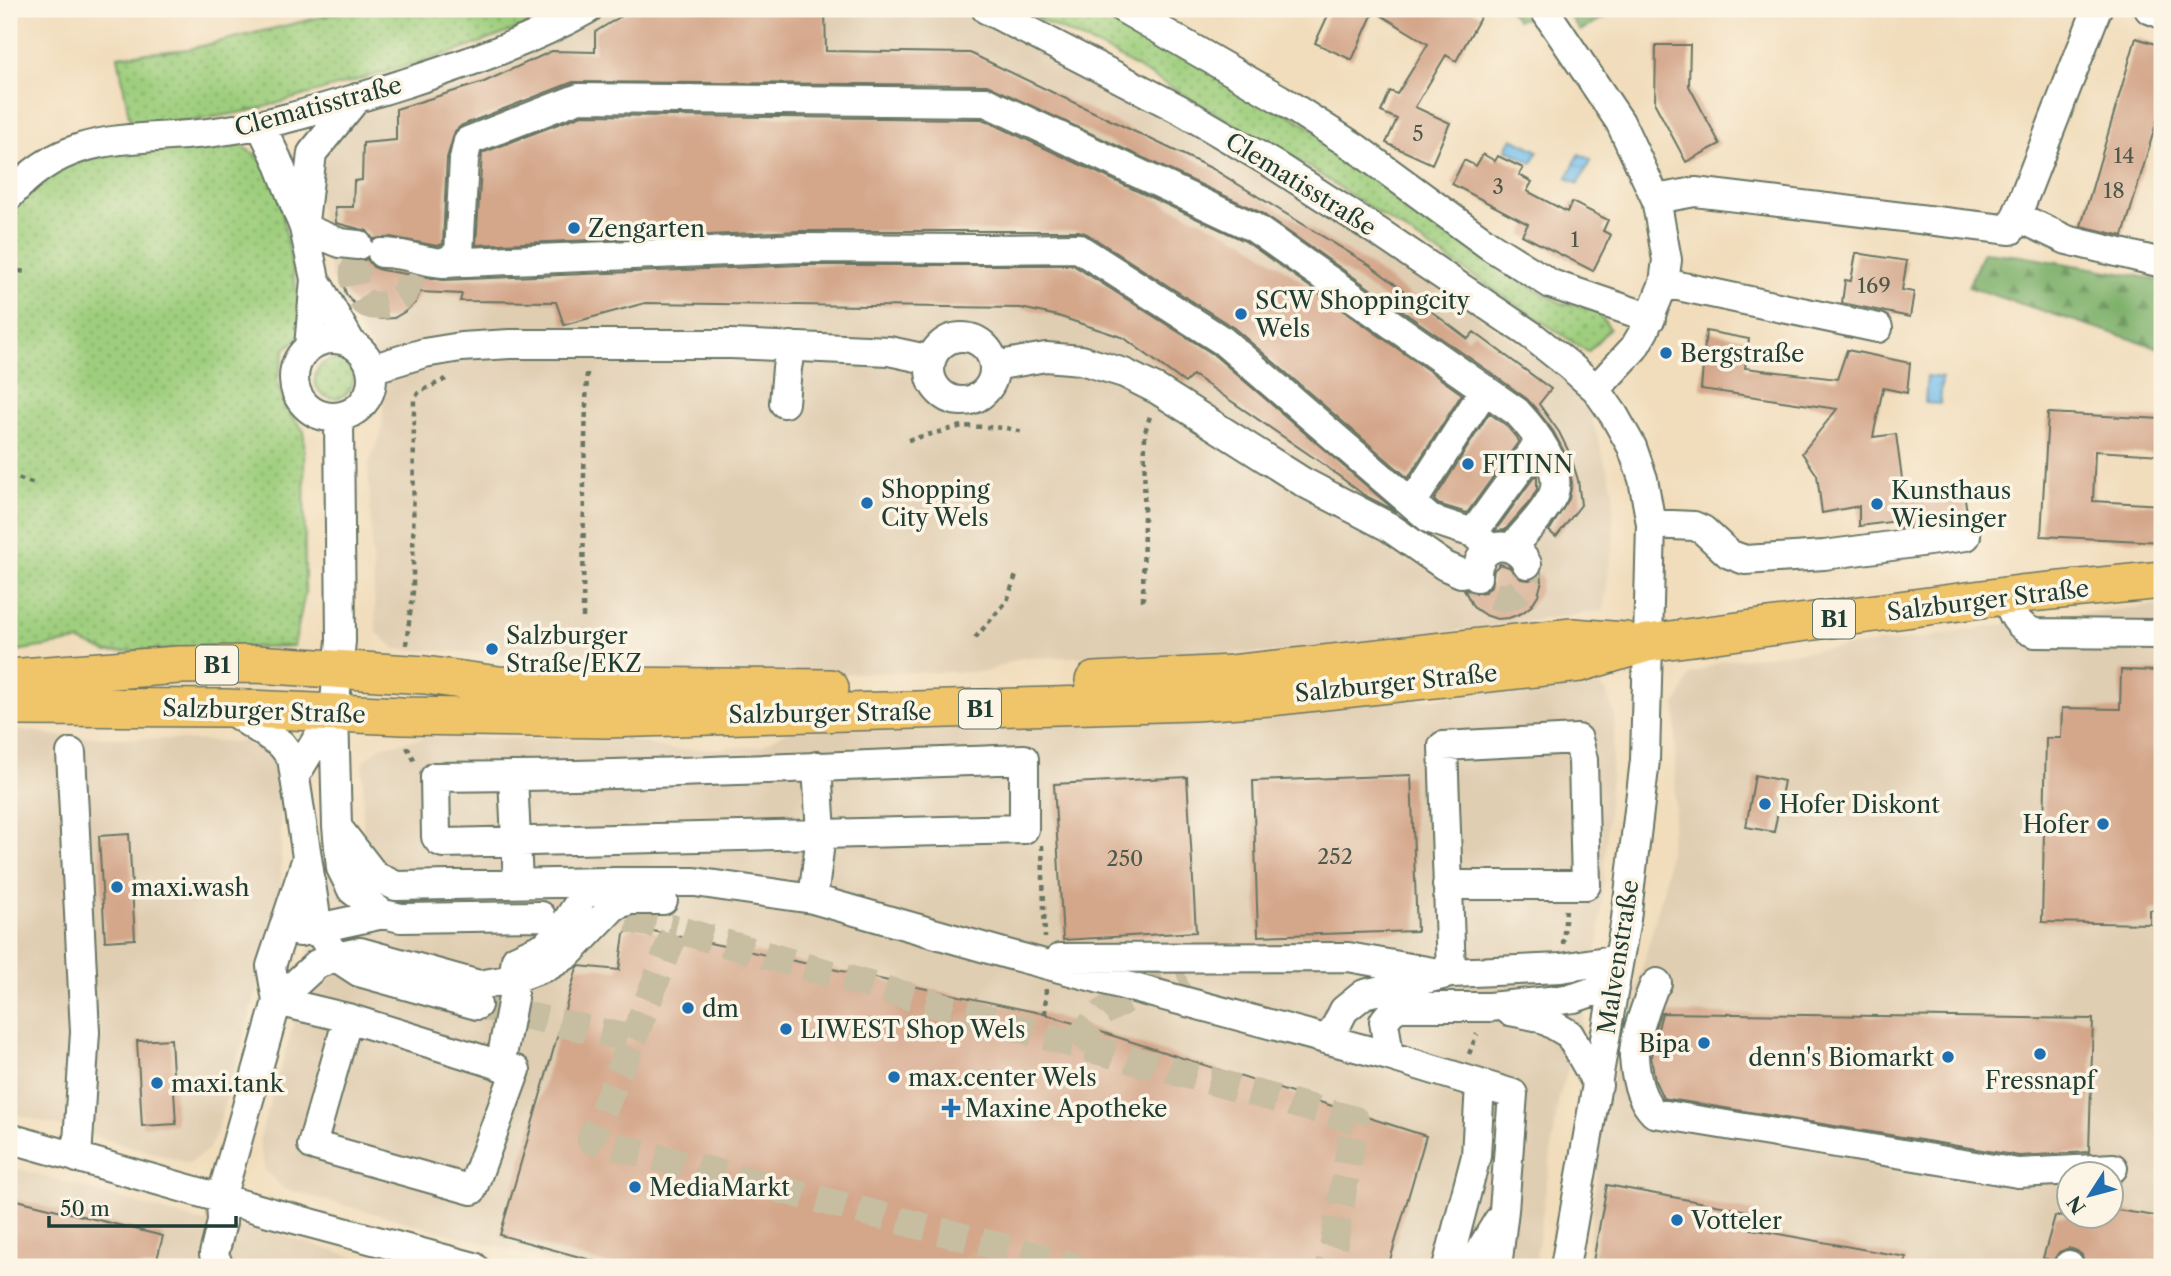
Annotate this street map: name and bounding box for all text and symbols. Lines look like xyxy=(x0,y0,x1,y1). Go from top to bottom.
street label: Clematisstraße xyxy=(231,70,405,142)
house number: 5 xyxy=(1412,121,1424,146)
street label: Clematisstraße xyxy=(1220,126,1382,242)
house number: 14 xyxy=(2114,143,2134,168)
house number: 3 xyxy=(1492,174,1504,199)
house number: 18 xyxy=(2103,178,2125,203)
place label: Zengarten xyxy=(588,214,705,243)
marker: Zengarten xyxy=(566,220,582,236)
house number: 1 xyxy=(1571,227,1580,252)
house number: 169 xyxy=(1857,273,1891,298)
place label: SCW Shoppingcity Wels xyxy=(1254,286,1471,343)
marker: SCW Shoppingcity Wels xyxy=(1233,306,1249,322)
place label: Bergstraße xyxy=(1680,339,1804,368)
marker: Bergstraße xyxy=(1658,345,1674,361)
place label: FITINN xyxy=(1482,450,1573,479)
marker: FITINN xyxy=(1460,456,1476,472)
place label: Shopping City Wels xyxy=(881,475,990,532)
place label: Kunsthaus Wiesinger xyxy=(1890,476,2011,533)
marker: Shopping City Wels xyxy=(859,495,875,511)
marker: Kunsthaus Wiesinger xyxy=(1869,496,1885,512)
street label: Salzburger Straße xyxy=(1885,573,2091,627)
road number: B1 xyxy=(1813,600,1855,638)
place label: Salzburger Straße/EKZ xyxy=(506,621,642,678)
marker: Salzburger Straße/EKZ xyxy=(484,641,500,657)
road number: B1 xyxy=(196,646,238,684)
street label: Salzburger Straße xyxy=(1293,658,1499,708)
road number: B1 xyxy=(959,690,1001,729)
street label: Salzburger Straße xyxy=(162,693,366,729)
street label: Salzburger Straße xyxy=(728,697,932,729)
place label: Hofer Diskont xyxy=(1779,790,1940,819)
marker: Hofer Diskont xyxy=(1757,796,1773,812)
place label: Hofer xyxy=(2023,810,2089,839)
marker: Hofer xyxy=(2095,816,2111,832)
house number: 252 xyxy=(1317,844,1353,869)
house number: 250 xyxy=(1107,846,1143,871)
place label: maxi.wash xyxy=(131,873,250,902)
street label: Malvenstraße xyxy=(1591,878,1645,1036)
marker: maxi.wash xyxy=(109,879,125,895)
place label: dm xyxy=(702,994,739,1023)
marker: dm xyxy=(680,1000,696,1016)
place label: LIWEST Shop Wels xyxy=(800,1015,1025,1044)
marker: LIWEST Shop Wels xyxy=(778,1021,794,1037)
place label: Bipa xyxy=(1639,1029,1690,1058)
marker: Bipa xyxy=(1696,1035,1712,1051)
place label: denn's Biomarkt xyxy=(1748,1043,1935,1072)
marker: Fressnapf xyxy=(2032,1046,2048,1062)
marker: denn's Biomarkt xyxy=(1940,1049,1956,1065)
place label: max.center Wels xyxy=(908,1063,1097,1092)
place label: Fressnapf xyxy=(1985,1066,2098,1095)
place label: maxi.tank xyxy=(171,1069,285,1098)
marker: max.center Wels xyxy=(886,1069,902,1085)
marker: maxi.tank xyxy=(149,1075,165,1091)
place label: Maxine Apotheke xyxy=(965,1094,1168,1123)
marker: Maxine Apotheke xyxy=(943,1100,959,1116)
north arrow xyxy=(2056,1160,2126,1230)
place label: MediaMarkt xyxy=(649,1173,790,1202)
marker: MediaMarkt xyxy=(627,1179,643,1195)
scale bar xyxy=(49,1185,236,1229)
text: N xyxy=(2062,1191,2091,1218)
text: 50 m xyxy=(60,1196,110,1221)
place label: Votteler xyxy=(1690,1206,1782,1235)
marker: Votteler xyxy=(1669,1212,1685,1228)

